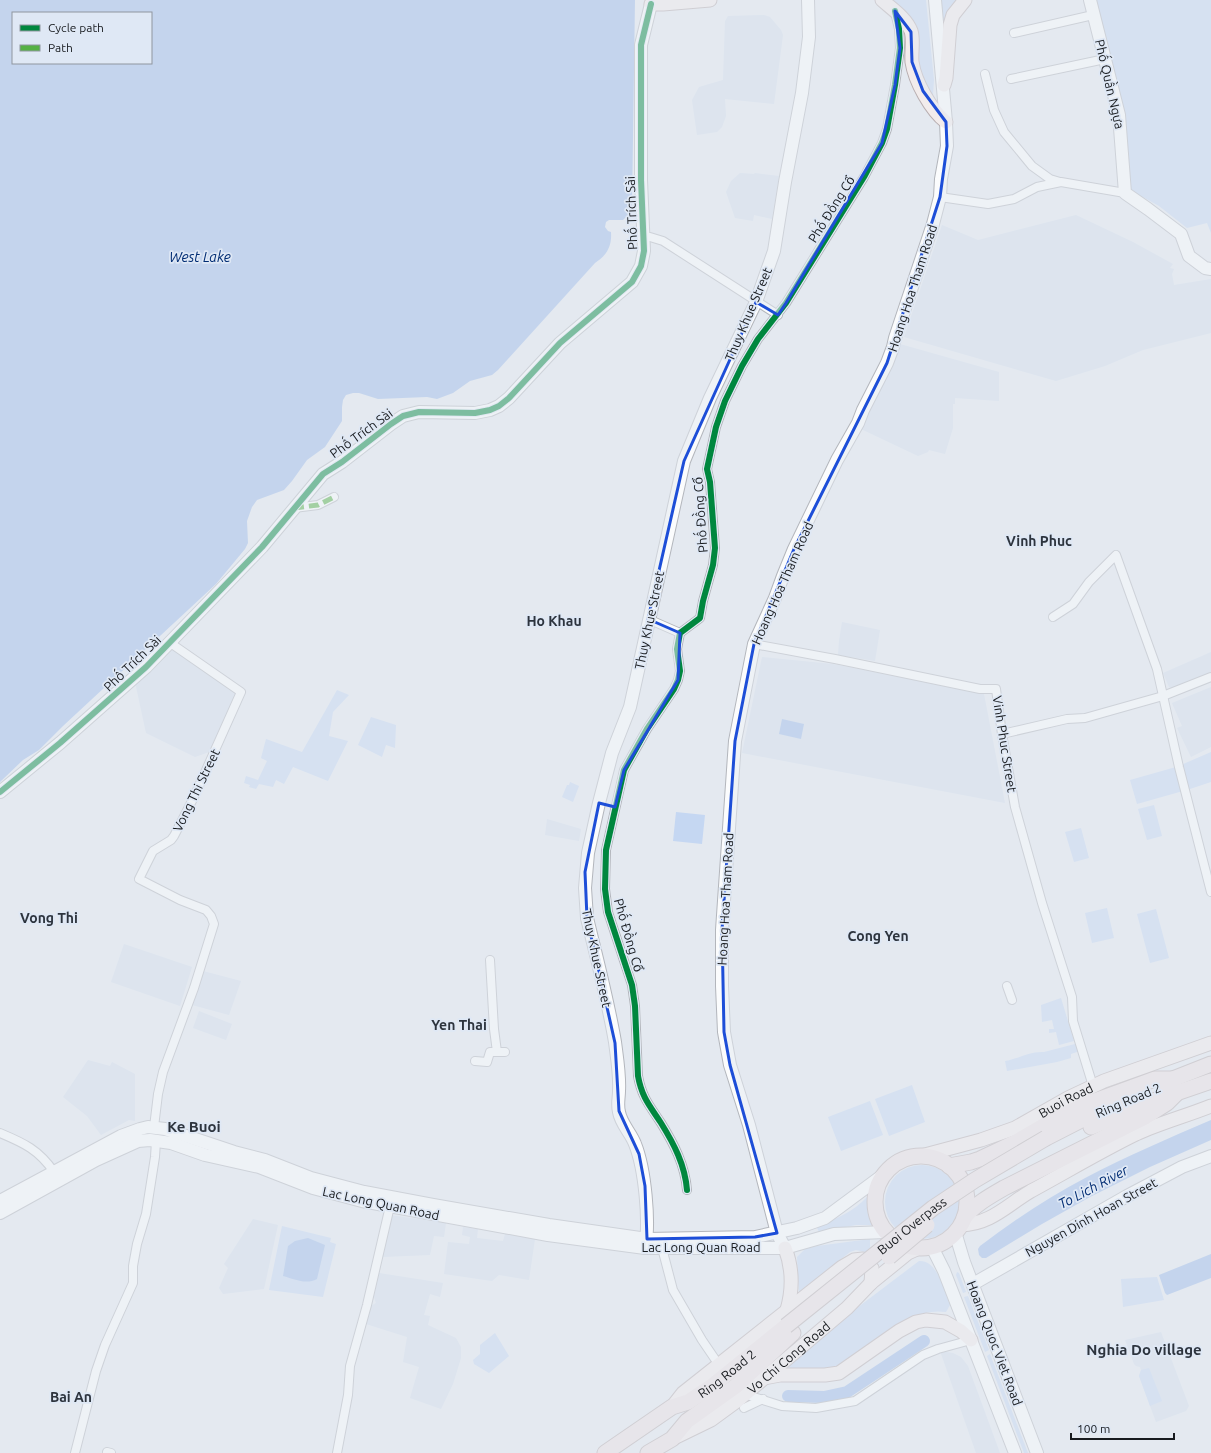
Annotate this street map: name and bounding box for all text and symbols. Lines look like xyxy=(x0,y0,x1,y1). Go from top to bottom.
legend xyxy=(12,12,152,64)
text: Cycle path xyxy=(48,21,104,34)
street label: Phố Quần Ngựa xyxy=(1092,37,1129,130)
text: Path xyxy=(48,41,73,54)
street label: Phố Đồng Cổ xyxy=(803,172,857,245)
street label: Phố Trích Sài xyxy=(621,176,639,250)
street label: Hoang Hoa Tham Road xyxy=(885,223,939,353)
water label: West Lake xyxy=(169,249,231,265)
street label: Thuy Khue Street xyxy=(722,265,774,363)
street label: Phố Trích Sài xyxy=(326,404,395,460)
street label: Phố Đồng Cổ xyxy=(688,477,710,553)
street label: Hoang Hoa Tham Road xyxy=(749,519,815,647)
district label: Vinh Phuc xyxy=(1006,533,1072,549)
street label: Thuy Khue Street xyxy=(632,569,666,671)
district label: Ho Khau xyxy=(526,613,582,629)
street label: Phố Trích Sài xyxy=(99,631,163,694)
street label: Vinh Phuc Street xyxy=(990,695,1020,793)
street label: Vong Thi Street xyxy=(170,746,222,834)
street label: Hoang Hoa Tham Road xyxy=(715,832,735,966)
street label: Phố Đồng Cổ xyxy=(612,896,648,973)
street label: Thuy Khue Street xyxy=(580,907,614,1009)
district label: Vong Thi xyxy=(20,910,78,926)
district label: Cong Yen xyxy=(847,928,909,944)
district label: Yen Thai xyxy=(431,1017,487,1033)
street label: Buoi Road xyxy=(1036,1080,1095,1120)
street label: Ring Road 2 xyxy=(1093,1080,1163,1120)
district label: Ke Buoi xyxy=(167,1118,221,1135)
water label: To Lich River xyxy=(1055,1162,1131,1212)
street label: Nguyen Dinh Hoan Street xyxy=(1023,1175,1159,1259)
street label: Lac Long Quan Road xyxy=(321,1184,441,1223)
street label: Buoi Overpass xyxy=(875,1194,949,1257)
street label: Lac Long Quan Road xyxy=(642,1240,761,1255)
street label: Hoang Quoc Viet Road xyxy=(964,1279,1025,1408)
street label: Vo Chi Cong Road xyxy=(744,1319,832,1396)
district label: Nghia Do village xyxy=(1086,1341,1202,1358)
street label: Ring Road 2 xyxy=(695,1347,758,1400)
district label: Bai An xyxy=(50,1389,92,1405)
scale bar xyxy=(1071,1415,1174,1441)
text: 100 m xyxy=(1077,1422,1110,1435)

